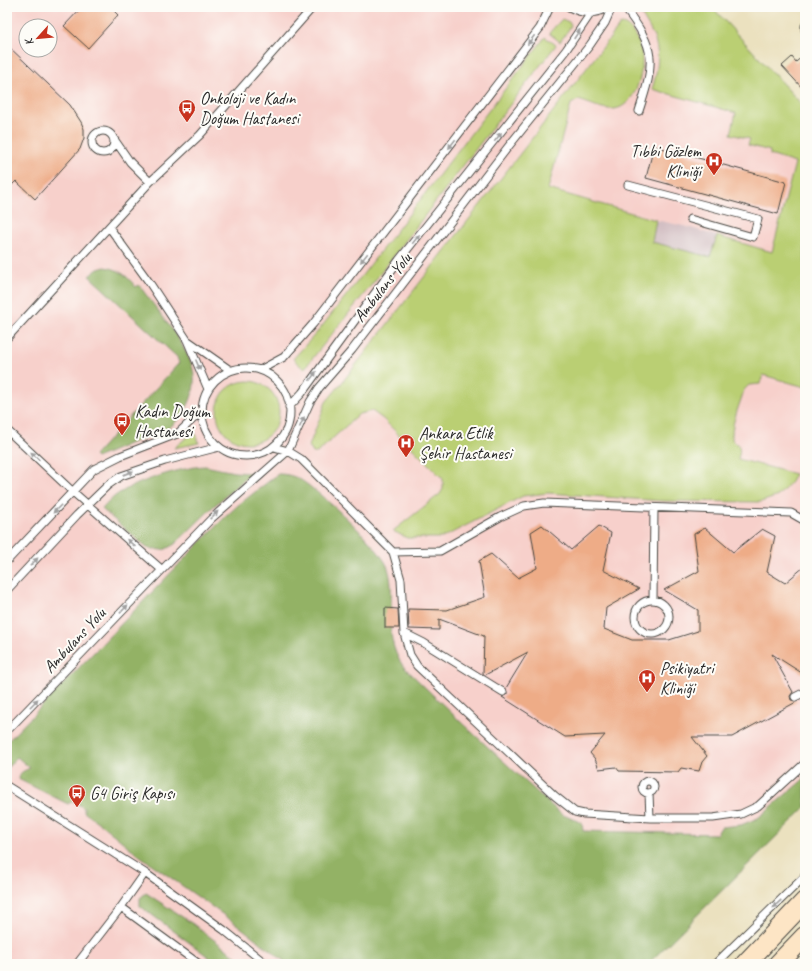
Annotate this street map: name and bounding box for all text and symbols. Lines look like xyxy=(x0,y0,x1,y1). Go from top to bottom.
north arrow xyxy=(18,18,58,58)
one-way arrow xyxy=(573,28,580,40)
text: K xyxy=(20,35,37,48)
one-way arrow xyxy=(526,35,535,46)
place label: Onkoloji ve Kadın Doğum Hastanesi xyxy=(200,88,301,129)
bus stop icon: Onkoloji ve Kadın Doğum Hastanesi xyxy=(177,98,197,123)
one-way arrow xyxy=(493,132,502,143)
one-way arrow xyxy=(448,139,456,149)
place label: Tıbbi Gözlem Kliniği xyxy=(630,141,703,182)
hospital icon: Tıbbi Gözlem Kliniği xyxy=(704,151,724,176)
one-way arrow xyxy=(412,233,420,244)
street label: Ambulans Yolu xyxy=(349,247,417,326)
one-way arrow xyxy=(360,252,368,263)
one-way arrow xyxy=(195,359,201,371)
one-way arrow xyxy=(309,371,317,382)
place label: Kadın Doğum Hastanesi xyxy=(135,401,211,442)
bus stop icon: Kadın Doğum Hastanesi xyxy=(112,411,132,436)
one-way arrow xyxy=(299,417,305,428)
place label: Ankara Etlik Şehir Hastanesi xyxy=(419,423,514,464)
hospital icon: Ankara Etlik Şehir Hastanesi xyxy=(396,433,416,458)
one-way arrow xyxy=(29,452,40,461)
one-way arrow xyxy=(122,470,134,476)
one-way arrow xyxy=(52,504,62,514)
one-way arrow xyxy=(209,510,219,520)
one-way arrow xyxy=(126,539,136,548)
one-way arrow xyxy=(29,557,39,567)
street label: Ambulans Yolu xyxy=(39,602,111,677)
one-way arrow xyxy=(119,604,128,613)
place label: Psikiyatri Kliniği xyxy=(660,658,715,699)
hospital icon: Psikiyatri Kliniği xyxy=(637,668,657,693)
one-way arrow xyxy=(30,698,39,708)
bus stop icon: G4 Giriş Kapısı xyxy=(67,783,87,808)
place label: G4 Giriş Kapısı xyxy=(90,783,175,804)
one-way arrow xyxy=(772,899,782,908)

